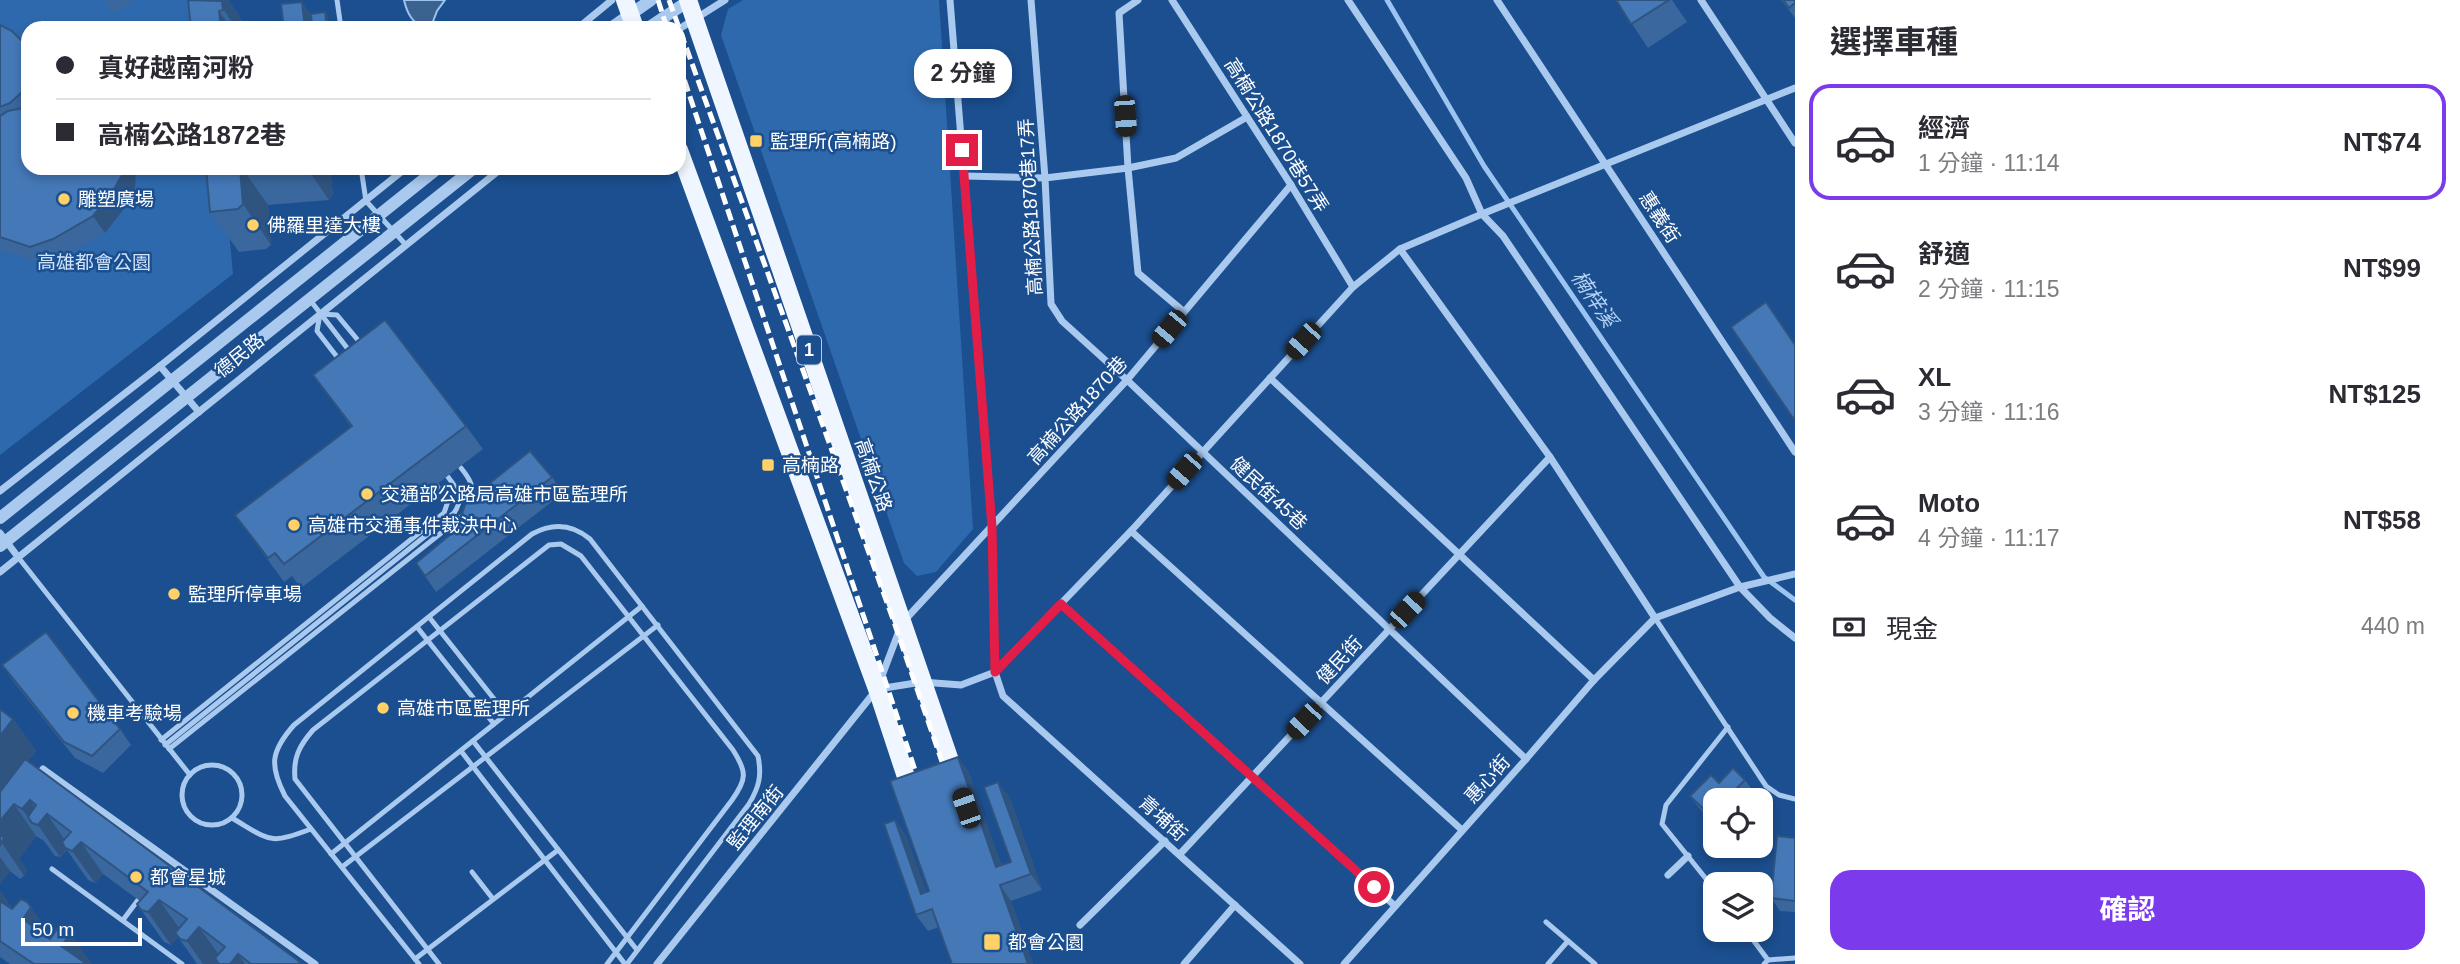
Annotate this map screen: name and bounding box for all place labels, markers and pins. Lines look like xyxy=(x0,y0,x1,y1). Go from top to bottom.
place label: 監理所(高楠路) xyxy=(770,131,897,152)
marker: 監理所(高楠路) xyxy=(748,133,764,149)
place label: 雕塑廣場 xyxy=(78,189,154,210)
marker: 雕塑廣場 xyxy=(56,191,72,207)
place label: 佛羅里達大樓 xyxy=(267,215,381,236)
marker: 佛羅里達大樓 xyxy=(245,217,261,233)
place label: 高楠路 xyxy=(782,455,839,476)
marker: 高楠路 xyxy=(760,457,776,473)
place label: 交通部公路局高雄市區監理所 xyxy=(381,484,628,505)
marker: 交通部公路局高雄市區監理所 xyxy=(359,486,375,502)
place label: 高雄市交通事件裁決中心 xyxy=(308,515,517,536)
marker: 高雄市交通事件裁決中心 xyxy=(286,517,302,533)
place label: 監理所停車場 xyxy=(188,584,302,605)
marker: 監理所停車場 xyxy=(166,586,182,602)
place label: 高雄市區監理所 xyxy=(397,698,530,719)
marker: 高雄市區監理所 xyxy=(375,700,391,716)
place label: 機車考驗場 xyxy=(87,703,182,724)
marker: 機車考驗場 xyxy=(65,705,81,721)
place label: 都會星城 xyxy=(150,867,226,888)
marker: 都會星城 xyxy=(128,869,144,885)
marker: 都會公園 xyxy=(982,932,1002,952)
place label: 都會公園 xyxy=(1008,932,1084,953)

